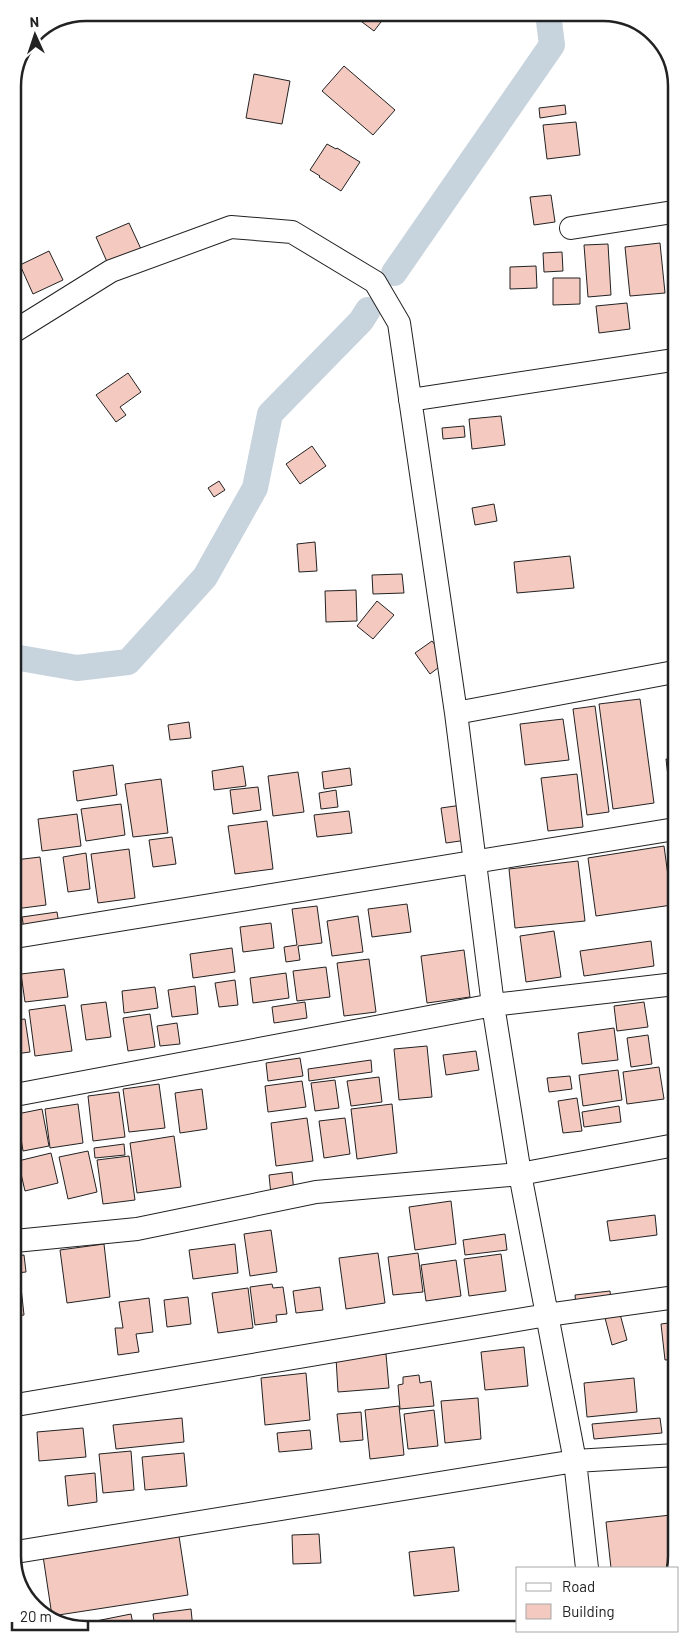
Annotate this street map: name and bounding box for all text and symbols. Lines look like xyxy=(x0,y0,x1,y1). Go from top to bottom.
north arrow xyxy=(10,10,60,60)
text: N xyxy=(29,13,39,30)
legend xyxy=(516,1567,679,1632)
text: Road xyxy=(562,1577,595,1595)
scale bar xyxy=(12,1600,89,1632)
text: Building xyxy=(562,1602,615,1620)
text: 20 m xyxy=(20,1607,52,1625)

